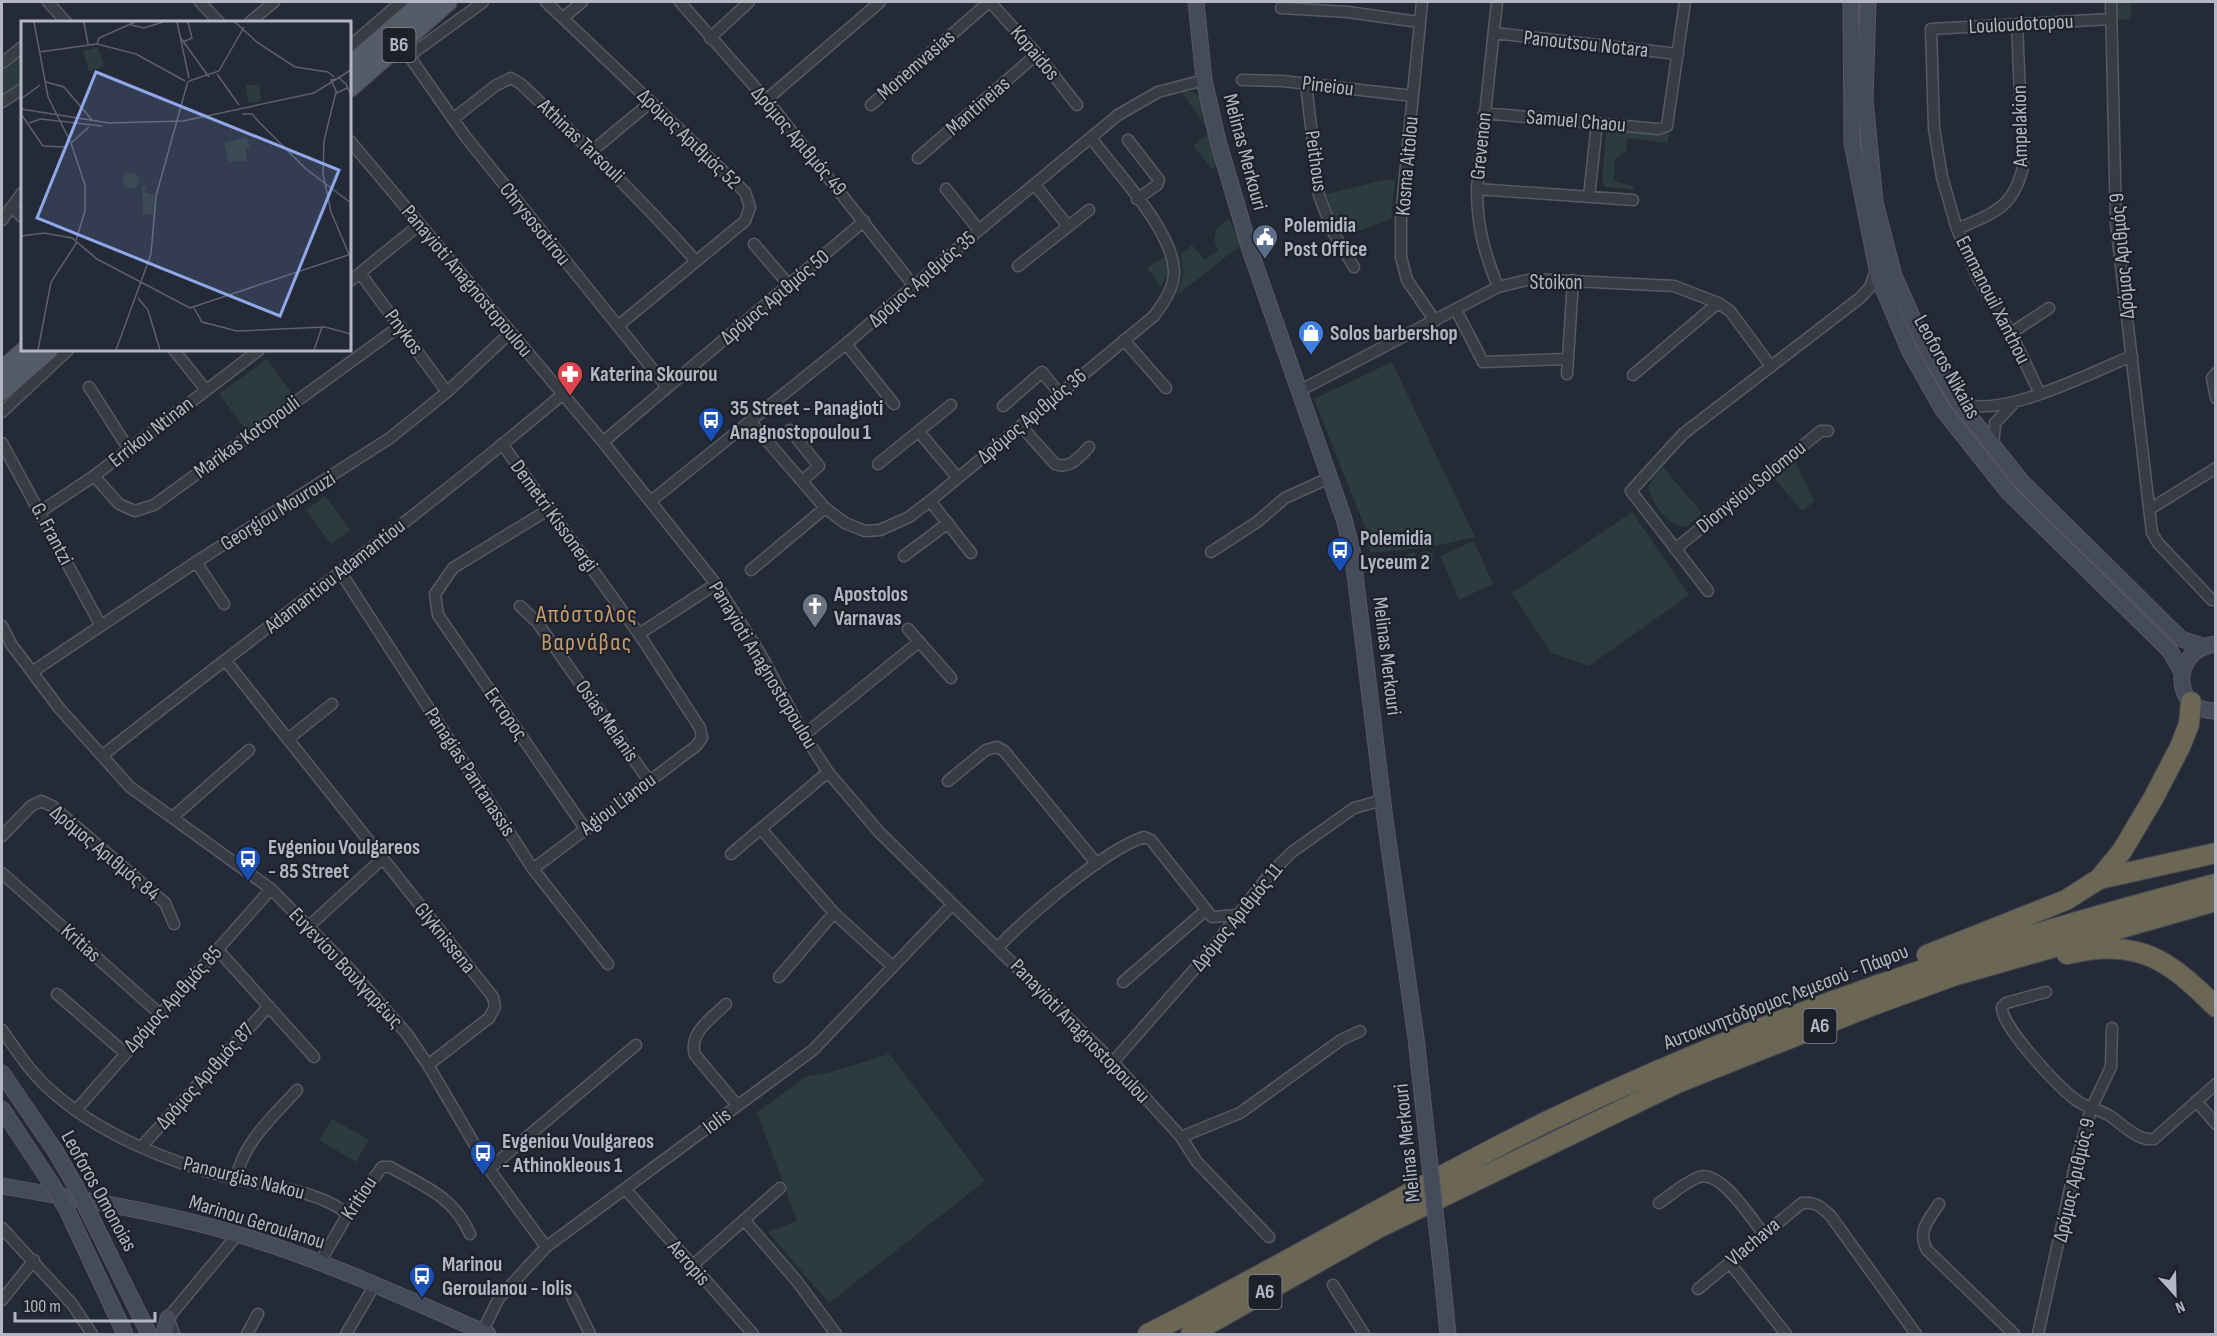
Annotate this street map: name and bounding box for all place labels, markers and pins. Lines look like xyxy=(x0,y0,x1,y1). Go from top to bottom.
place label: Polemidia Post Office xyxy=(1284,213,1367,262)
public building icon: Polemidia Post Office xyxy=(1250,222,1280,260)
shop icon: Solos barbershop xyxy=(1296,318,1326,356)
place label: Solos barbershop xyxy=(1330,321,1458,346)
pharmacy icon: Katerina Skourou xyxy=(555,359,585,397)
place label: Katerina Skourou xyxy=(590,362,717,387)
place label: 35 Street - Panagioti Anagnostopoulou 1 xyxy=(729,396,883,445)
bus stop icon: 35 Street - Panagioti Anagnostopoulou 1 xyxy=(696,405,726,443)
place label: Polemidia Lyceum 2 xyxy=(1360,526,1432,575)
bus stop icon: Polemidia Lyceum 2 xyxy=(1325,535,1355,573)
place label: Apostolos Varnavas xyxy=(833,582,908,631)
church icon: Apostolos Varnavas xyxy=(800,591,830,629)
place label: Evgeniou Voulgareos - 85 Street xyxy=(268,835,420,884)
bus stop icon: Evgeniou Voulgareos - 85 Street xyxy=(233,844,263,882)
place label: Evgeniou Voulgareos - Athinokleous 1 xyxy=(502,1129,654,1178)
bus stop icon: Evgeniou Voulgareos - Athinokleous 1 xyxy=(468,1138,498,1176)
place label: Marinou Geroulanou - Iolis xyxy=(442,1252,572,1301)
bus stop icon: Marinou Geroulanou - Iolis xyxy=(407,1261,437,1299)

